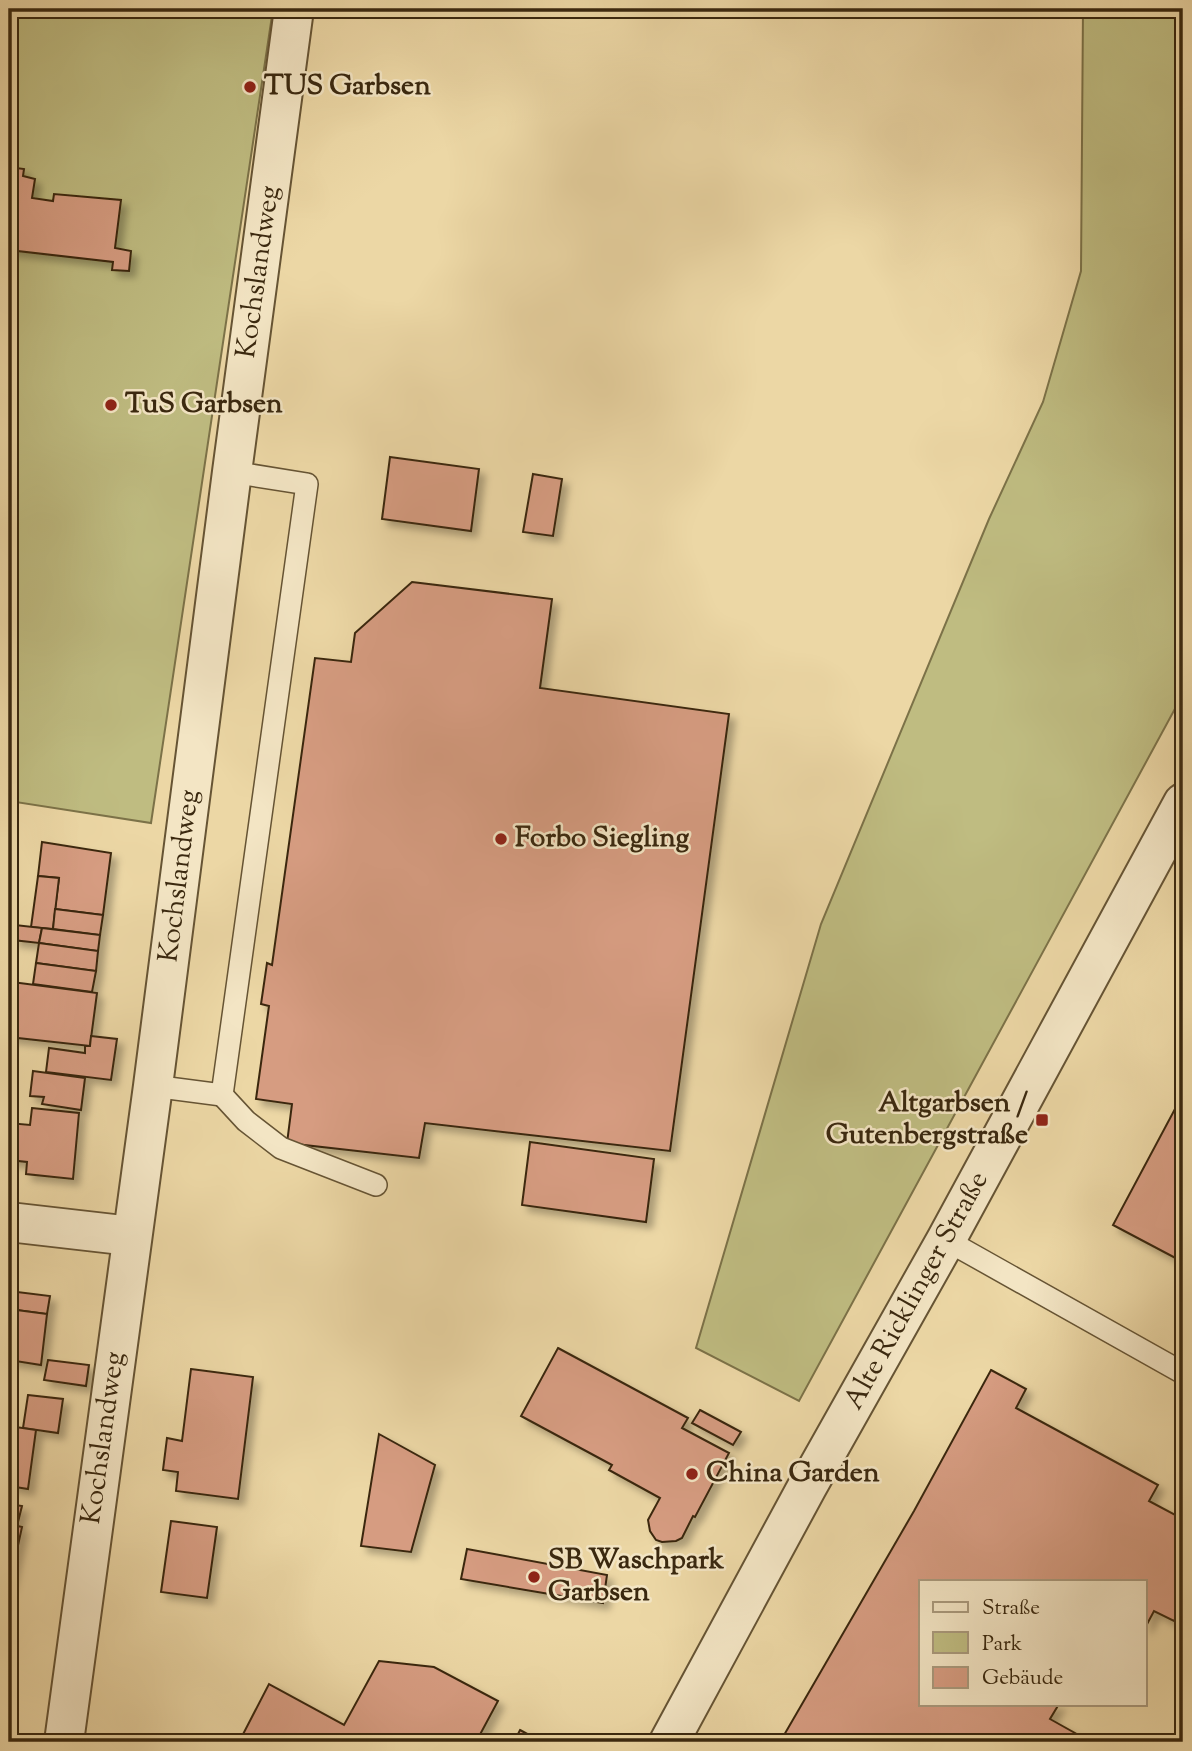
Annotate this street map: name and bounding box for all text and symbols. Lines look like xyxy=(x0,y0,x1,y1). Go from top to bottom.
place label: TUS Garbsen xyxy=(264,67,431,107)
marker: TUS Garbsen xyxy=(242,79,258,95)
street label: Kochslandweg xyxy=(227,183,291,361)
place label: TuS Garbsen xyxy=(125,385,283,425)
marker: TuS Garbsen xyxy=(103,397,119,413)
street label: Kochslandweg xyxy=(150,787,210,965)
place label: Forbo Siegling xyxy=(515,819,689,859)
marker: Forbo Siegling xyxy=(493,831,509,847)
place label: Altgarbsen / Gutenbergstraße xyxy=(826,1084,1028,1156)
marker: Altgarbsen / Gutenbergstraße xyxy=(1034,1112,1050,1128)
street label: Alte Ricklinger Straße xyxy=(835,1165,999,1417)
street label: Kochslandweg xyxy=(72,1349,136,1527)
place label: China Garden xyxy=(706,1454,880,1494)
marker: China Garden xyxy=(684,1466,700,1482)
place label: SB Waschpark Garbsen xyxy=(548,1541,725,1613)
marker: SB Waschpark Garbsen xyxy=(526,1569,542,1585)
legend xyxy=(919,1580,1146,1706)
text: Straße xyxy=(982,1594,1040,1624)
text: Park xyxy=(982,1630,1023,1660)
text: Gebäude xyxy=(982,1664,1063,1694)

